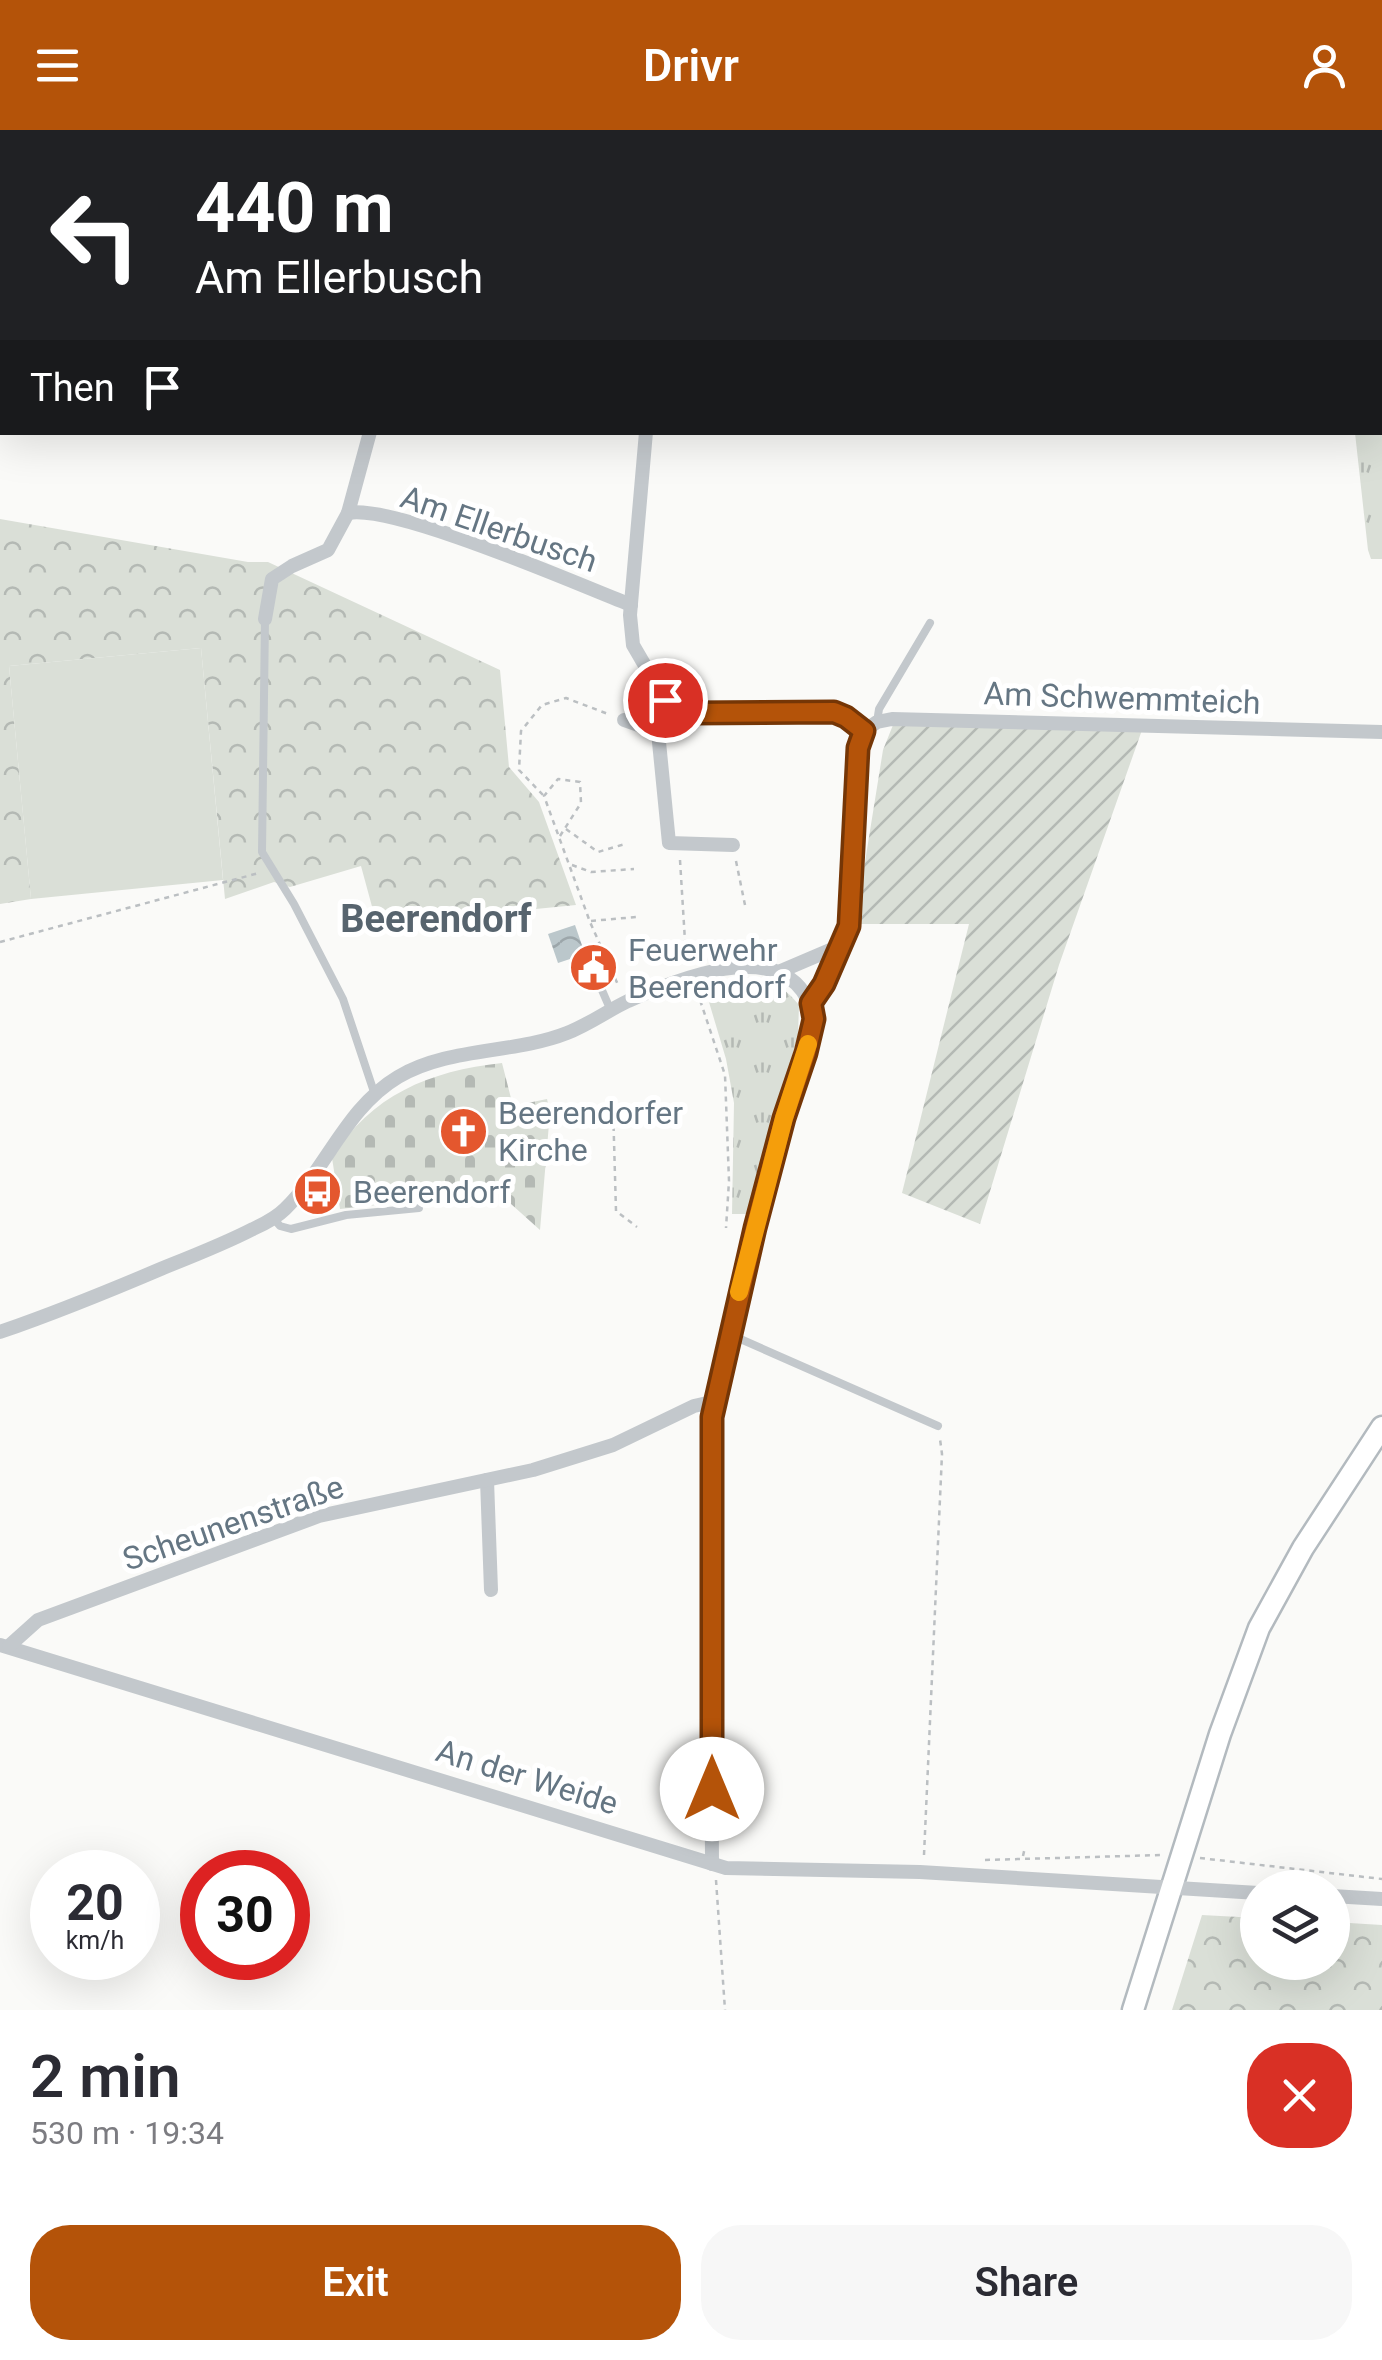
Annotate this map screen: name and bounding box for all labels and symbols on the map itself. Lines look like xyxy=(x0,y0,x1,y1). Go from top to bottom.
street label: Am Ellerbusch xyxy=(396,478,602,580)
pin xyxy=(623,658,708,743)
street label: Am Schwemmteich xyxy=(983,674,1261,722)
district label: Beerendorf xyxy=(340,897,532,941)
place label: Feuerwehr Beerendorf xyxy=(628,931,786,1006)
public building icon: Feuerwehr Beerendorf xyxy=(567,942,619,994)
place label: Beerendorfer Kirche xyxy=(498,1094,683,1169)
church icon: Beerendorfer Kirche xyxy=(437,1105,489,1157)
bus stop icon: Beerendorf xyxy=(292,1166,344,1218)
place label: Beerendorf xyxy=(353,1173,511,1211)
street label: Scheunenstraße xyxy=(118,1467,348,1579)
street label: An der Weide xyxy=(432,1731,622,1823)
position arrow xyxy=(660,1737,764,1841)
speed limit sign: 30 xyxy=(180,1850,310,1980)

